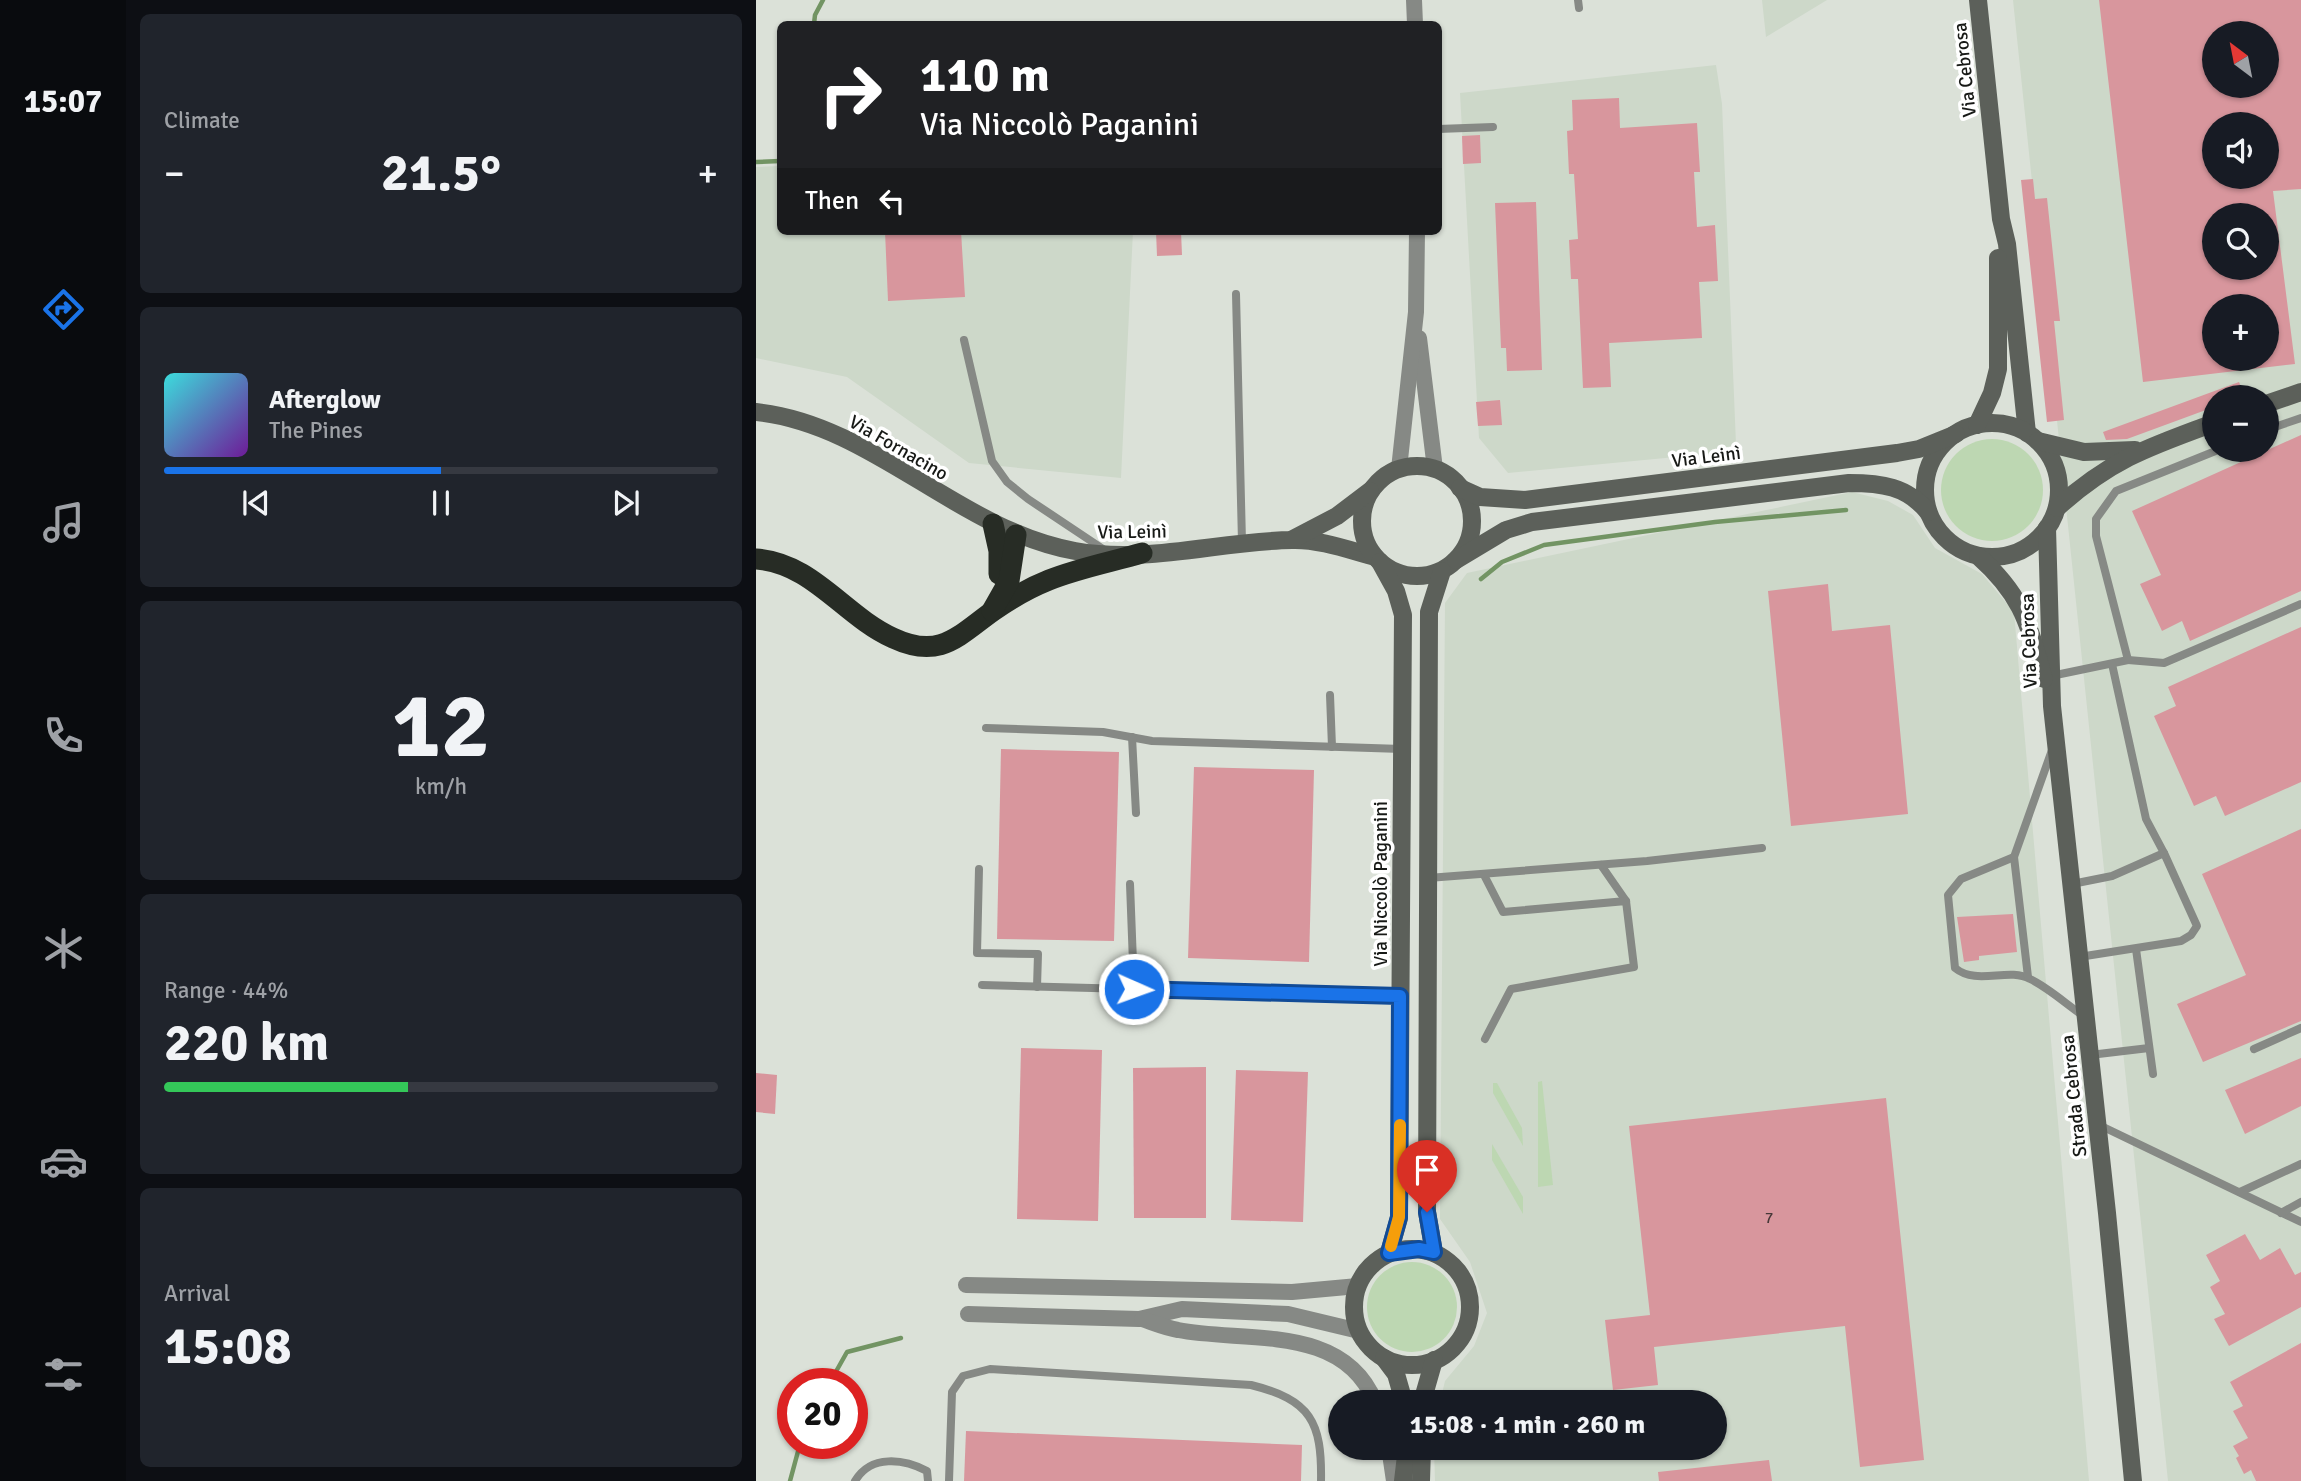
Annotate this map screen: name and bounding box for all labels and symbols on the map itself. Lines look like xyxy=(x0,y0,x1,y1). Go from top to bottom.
street label: Via Cebrosa xyxy=(1948,21,1982,118)
north arrow xyxy=(2202,21,2278,98)
street label: Via Fornacino xyxy=(845,410,952,486)
street label: Via Leinì xyxy=(1670,441,1742,473)
street label: Via Leinì xyxy=(1097,519,1167,545)
street label: Via Cebrosa xyxy=(2015,593,2043,689)
street label: Via Niccolò Paganini xyxy=(1369,801,1393,967)
position arrow xyxy=(1097,952,1171,1026)
street label: Strada Cebrosa xyxy=(2056,1034,2092,1158)
pin xyxy=(1397,1140,1457,1212)
house number: 7 xyxy=(1765,1208,1773,1228)
speed limit sign: 20 xyxy=(777,1368,868,1459)

